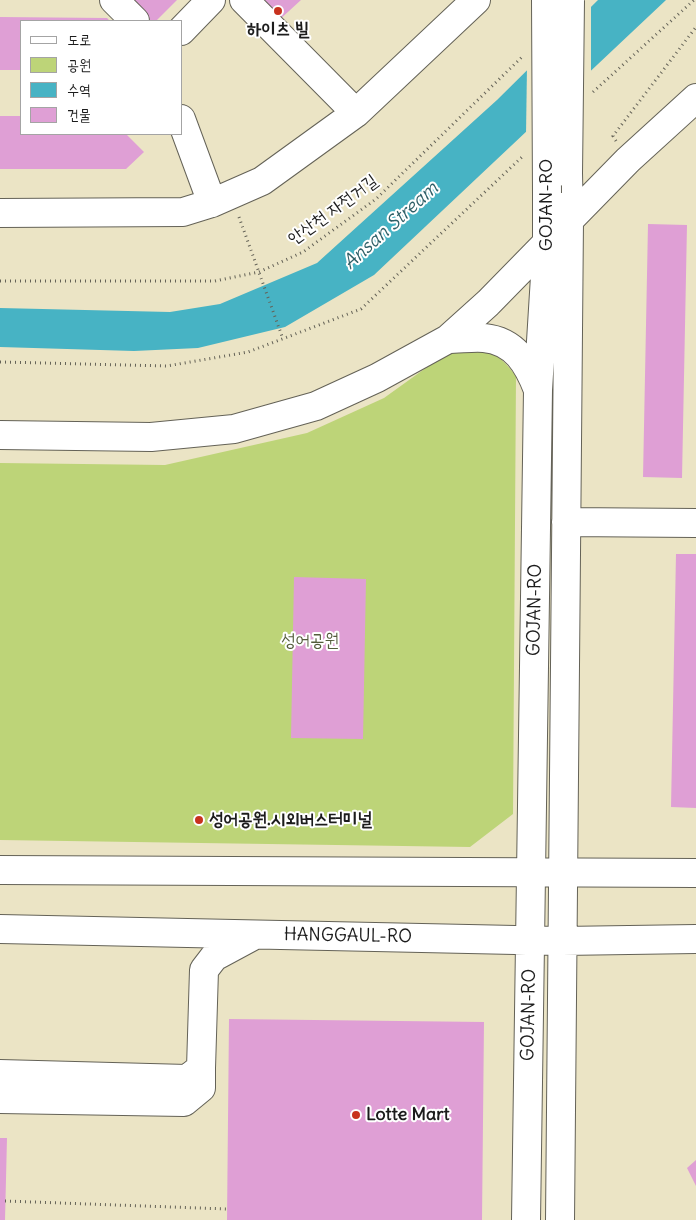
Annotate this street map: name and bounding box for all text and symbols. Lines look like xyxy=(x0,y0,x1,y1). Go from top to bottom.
marker: 하이츠 빌 xyxy=(272,5,284,17)
place label: 하이츠 빌 xyxy=(247,19,309,41)
legend xyxy=(20,20,182,135)
text: 도로 xyxy=(67,30,91,49)
text: 공원 xyxy=(67,55,91,74)
text: 수역 xyxy=(67,80,91,99)
text: 건물 xyxy=(67,105,91,124)
street label: GOJAN-RO xyxy=(536,159,558,251)
street label: 안산천 자전거길 xyxy=(284,170,382,250)
water label: Ansan Stream xyxy=(339,177,443,275)
street label: GOJAN-RO xyxy=(523,564,547,656)
park label: 성어공원 xyxy=(281,630,339,652)
place label: 성어공원.시외버스터미널 xyxy=(209,809,372,831)
marker: 성어공원.시외버스터미널 xyxy=(193,814,205,826)
street label: HANGGAUL-RO xyxy=(284,924,412,948)
street label: GOJAN-RO xyxy=(517,969,541,1061)
place label: Lotte Mart xyxy=(366,1104,450,1126)
marker: Lotte Mart xyxy=(350,1109,362,1121)

